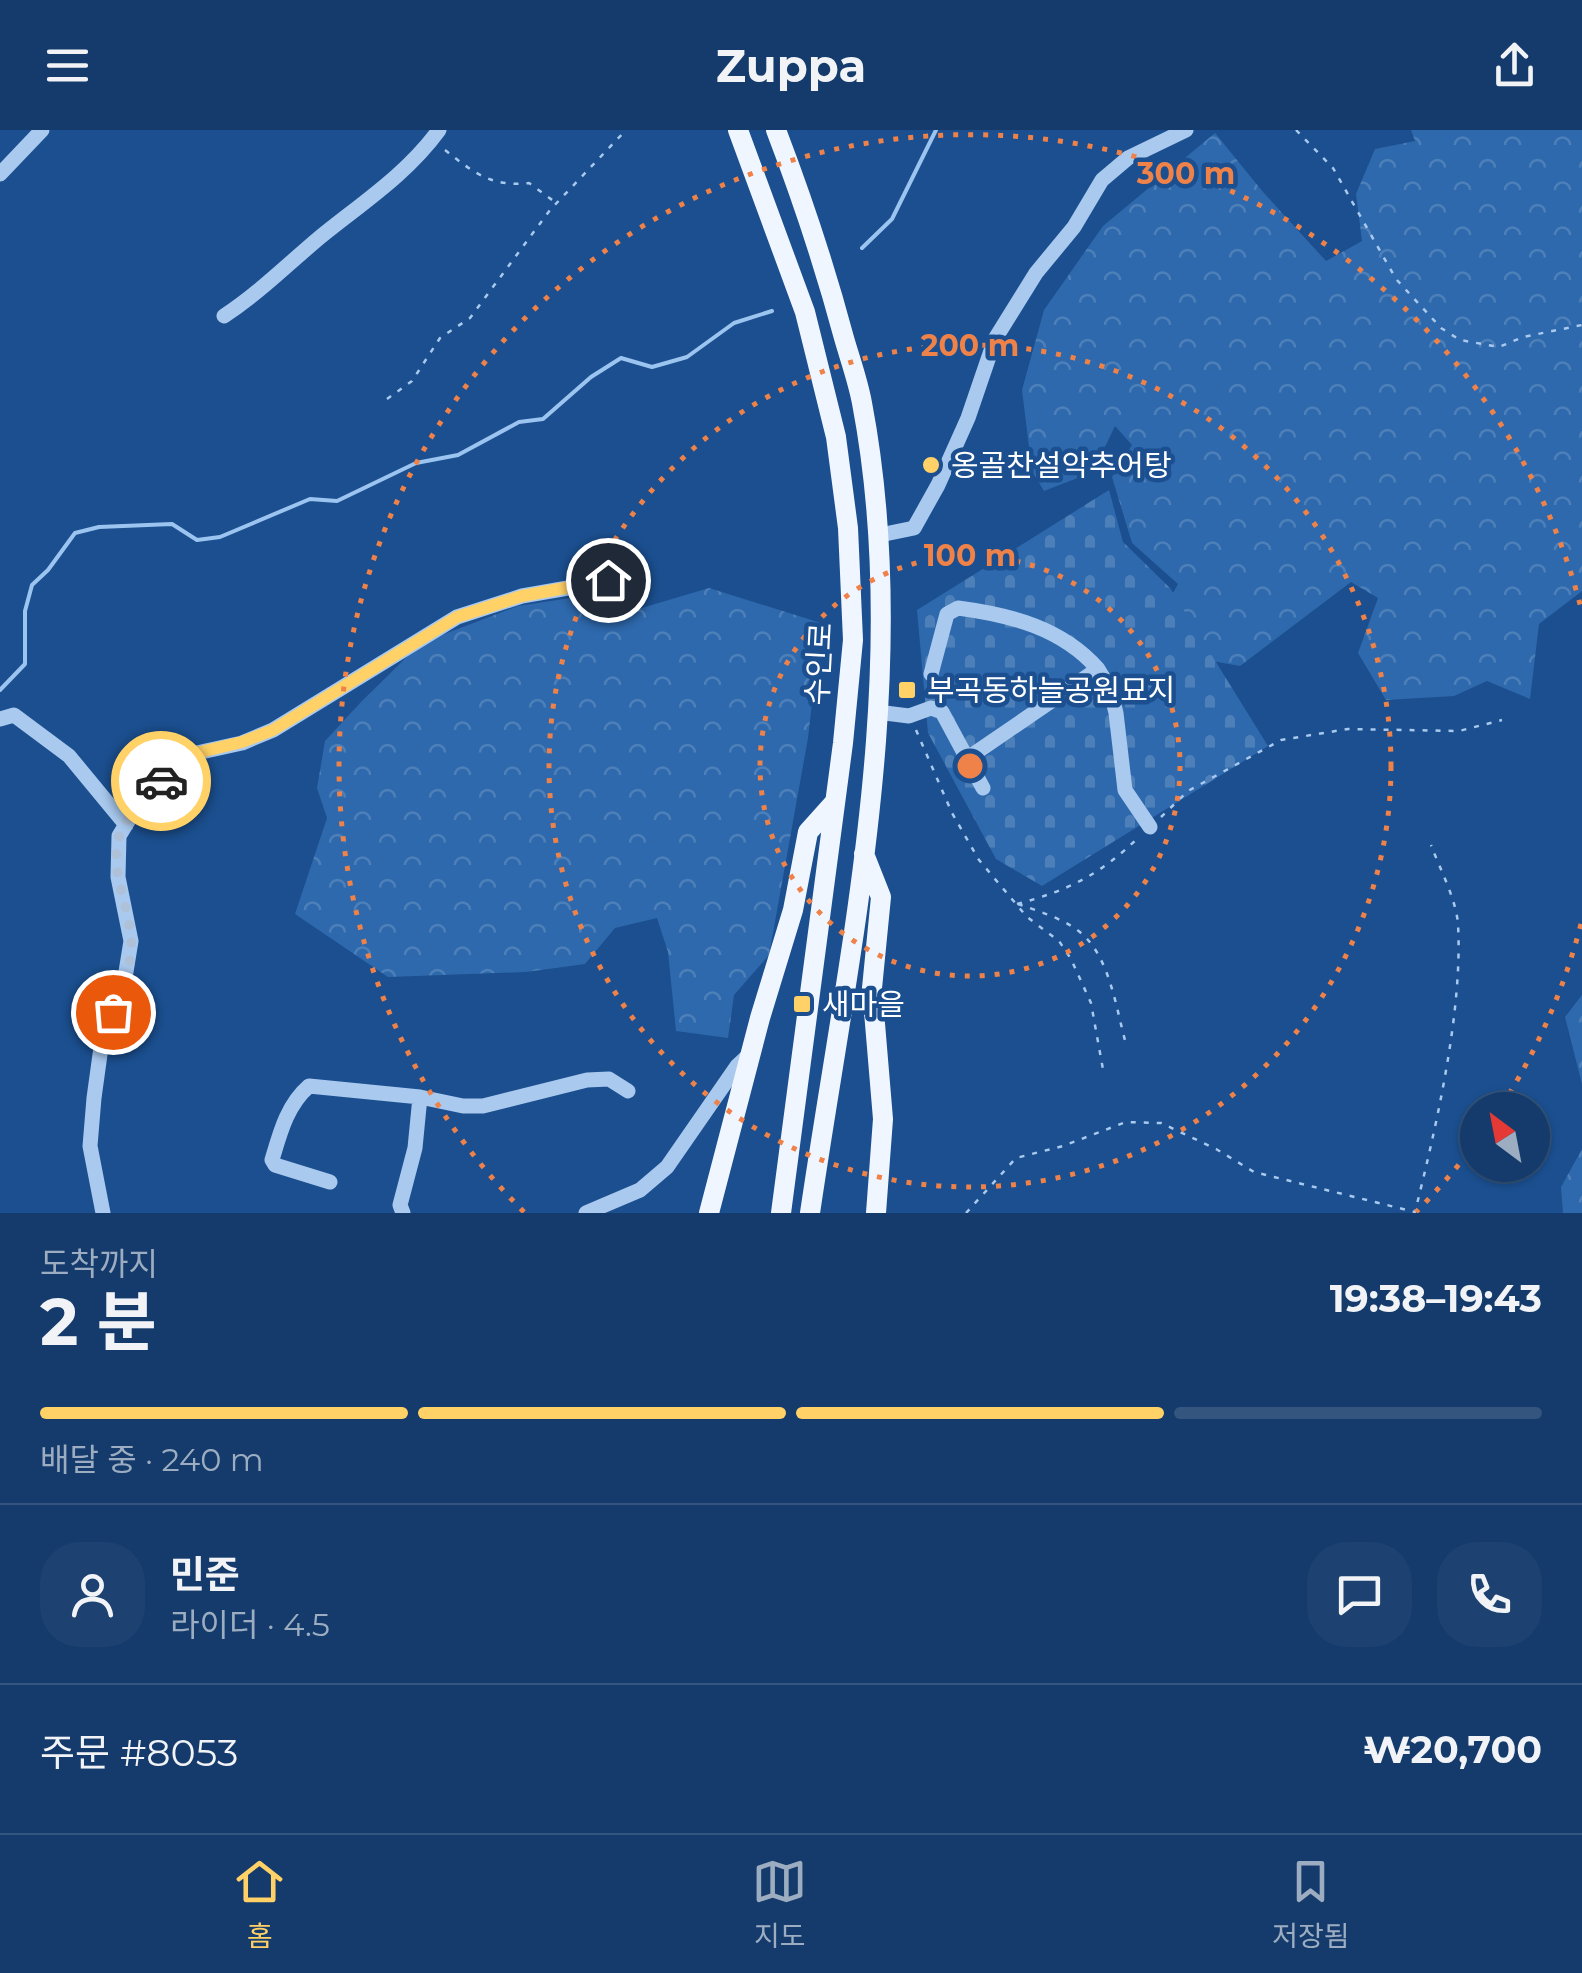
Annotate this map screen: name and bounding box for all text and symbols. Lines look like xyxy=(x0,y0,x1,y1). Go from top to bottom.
icon: menu xyxy=(40,38,95,93)
text: Zuppa xyxy=(716,38,866,93)
icon: share xyxy=(1487,38,1542,93)
text: 300 m xyxy=(1136,155,1235,192)
text: 200 m xyxy=(921,327,1019,364)
place label: 옹골찬설악추어탕 xyxy=(951,447,1172,484)
marker: 옹골찬설악추어탕 xyxy=(920,454,942,476)
text: 100 m xyxy=(924,537,1016,574)
pin xyxy=(566,538,651,623)
icon: home xyxy=(581,553,636,608)
street label: 수인로 xyxy=(798,622,840,706)
place label: 부곡동하늘공원묘지 xyxy=(927,672,1175,709)
marker: 부곡동하늘공원묘지 xyxy=(896,679,918,701)
courier xyxy=(111,731,211,831)
centre of rings xyxy=(952,748,988,784)
icon: car xyxy=(134,754,189,809)
pin xyxy=(71,970,156,1055)
icon: bag xyxy=(86,985,141,1040)
place label: 새마을 xyxy=(822,986,905,1023)
marker: 새마을 xyxy=(791,993,813,1015)
north arrow xyxy=(1460,1092,1550,1182)
map controls xyxy=(1460,1092,1550,1182)
text: 도착까지 xyxy=(40,1244,158,1283)
text: 19:38–19:43 xyxy=(1330,1275,1542,1322)
text: 2 분 xyxy=(40,1282,157,1361)
text: 배달 중 · 240 m xyxy=(40,1440,264,1479)
button: person xyxy=(40,1542,145,1647)
button: chat xyxy=(1307,1542,1412,1647)
button: phone xyxy=(1437,1542,1542,1647)
text: 민준 xyxy=(170,1551,240,1598)
text: 라이더 · 4.5 xyxy=(170,1605,330,1644)
text: ₩20,700 xyxy=(1363,1726,1542,1773)
text: 주문 #8053 xyxy=(40,1729,238,1776)
tab: 홈 xyxy=(232,1854,287,1954)
tab: 지도 xyxy=(752,1854,807,1954)
tab: 저장됨 xyxy=(1272,1854,1350,1954)

